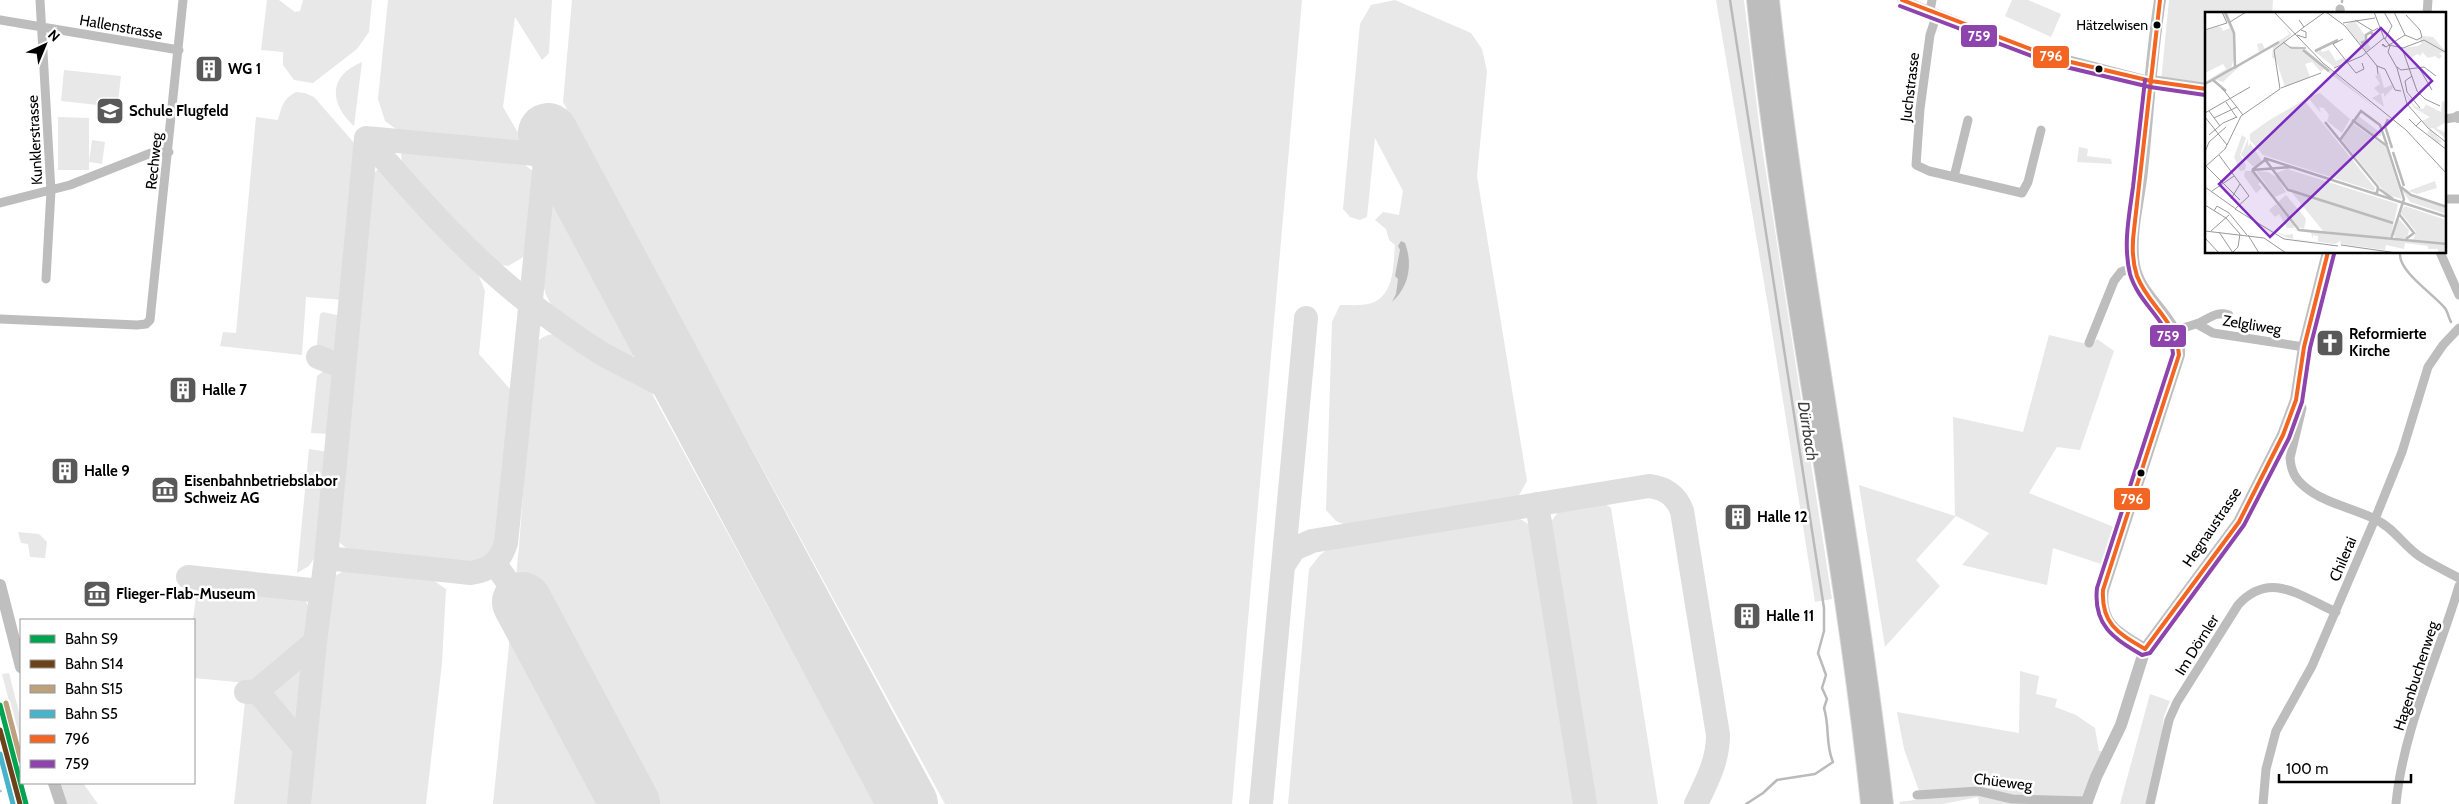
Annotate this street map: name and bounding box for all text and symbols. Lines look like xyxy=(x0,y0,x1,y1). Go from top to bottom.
street label: Hallenstrasse xyxy=(78,11,164,43)
inset map xyxy=(2205,12,2446,254)
place label: Hätzelwisen xyxy=(2076,16,2148,34)
north arrow xyxy=(20,20,70,70)
marker: Hätzelwisen xyxy=(2152,20,2162,30)
line badge: 759 xyxy=(1960,24,1998,48)
text: N xyxy=(44,26,64,46)
text: 759 xyxy=(1968,27,1990,45)
line badge: 796 xyxy=(2032,45,2070,69)
text: 796 xyxy=(2040,47,2063,65)
street label: Juchstrasse xyxy=(1897,51,1923,124)
building icon: WG 1 xyxy=(194,54,224,84)
place label: WG 1 xyxy=(228,60,261,78)
unlabelled marker xyxy=(2094,64,2104,74)
street label: Kunklerstrasse xyxy=(24,94,46,186)
school or university icon: Schule Flugfeld xyxy=(95,96,125,126)
place label: Schule Flugfeld xyxy=(129,102,229,120)
street label: Rechweg xyxy=(142,131,166,190)
street label: Zelgliweg xyxy=(2221,311,2283,339)
line badge: 759 xyxy=(2149,324,2187,348)
place label: Reformierte Kirche xyxy=(2349,325,2427,360)
text: 759 xyxy=(2157,327,2179,345)
church icon: Reformierte Kirche xyxy=(2315,328,2345,358)
building icon: Halle 7 xyxy=(168,375,198,405)
place label: Halle 7 xyxy=(202,381,247,399)
water label: Dürrbach xyxy=(1794,400,1822,462)
building icon: Halle 9 xyxy=(50,456,80,486)
place label: Halle 9 xyxy=(84,462,130,480)
unlabelled marker xyxy=(2136,468,2146,478)
place label: Eisenbahnbetriebslabor Schweiz AG xyxy=(184,472,337,507)
museum icon: Eisenbahnbetriebslabor Schweiz AG xyxy=(150,475,180,505)
street label: Hegnaustrasse xyxy=(2179,483,2245,570)
line badge: 796 xyxy=(2113,487,2151,511)
text: 796 xyxy=(2121,490,2144,508)
building icon: Halle 12 xyxy=(1723,502,1753,532)
place label: Halle 12 xyxy=(1757,508,1808,526)
street label: Chilerai xyxy=(2326,534,2360,584)
museum icon: Flieger-Flab-Museum xyxy=(82,579,112,609)
place label: Flieger-Flab-Museum xyxy=(116,585,256,603)
building icon: Halle 11 xyxy=(1732,601,1762,631)
place label: Halle 11 xyxy=(1766,607,1814,625)
street label: Im Dörnler xyxy=(2171,611,2223,679)
street label: Hagenbuchenweg xyxy=(2390,618,2442,733)
legend xyxy=(20,619,195,784)
text: Bahn S9 xyxy=(65,630,118,648)
text: Bahn S14 xyxy=(65,655,124,673)
text: Bahn S15 xyxy=(65,680,123,698)
text: Bahn S5 xyxy=(65,705,118,723)
text: 796 xyxy=(65,730,90,748)
scale bar xyxy=(2279,752,2412,784)
text: 759 xyxy=(65,755,89,773)
text: 100 m xyxy=(2286,760,2328,778)
street label: Chüeweg xyxy=(1973,769,2034,795)

